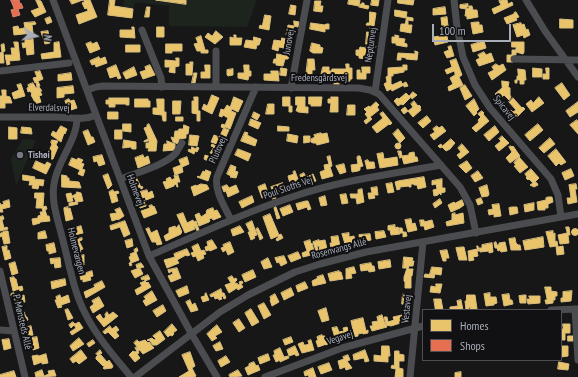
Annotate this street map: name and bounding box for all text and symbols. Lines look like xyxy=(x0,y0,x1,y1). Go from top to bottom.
north arrow xyxy=(16,16,56,56)
scale bar xyxy=(434,16,513,42)
text: 100 m xyxy=(439,23,466,38)
street label: Neptunvej xyxy=(363,27,379,63)
street label: Junovej xyxy=(281,28,297,56)
text: N xyxy=(40,34,55,42)
street label: Fredensgårdsvej xyxy=(291,72,347,84)
street label: Spicavej xyxy=(490,93,518,123)
street label: Elverdalsvej xyxy=(28,102,70,114)
street label: Plutovej xyxy=(207,135,229,165)
place label: Tishøi xyxy=(28,149,50,161)
marker: Tishøi xyxy=(15,150,25,160)
street label: Holmevej xyxy=(124,173,146,207)
street label: Poul Sloths Vej xyxy=(262,174,314,202)
street label: Holmevangen xyxy=(64,226,88,276)
street label: Rosenvangs Allé xyxy=(310,236,368,262)
street label: P. Mønsteds Allé xyxy=(10,293,34,351)
street label: Vestavej xyxy=(400,294,414,324)
legend xyxy=(422,309,562,361)
text: Homes xyxy=(460,318,488,333)
street label: Vegavej xyxy=(325,328,355,348)
text: Shops xyxy=(460,338,485,353)

